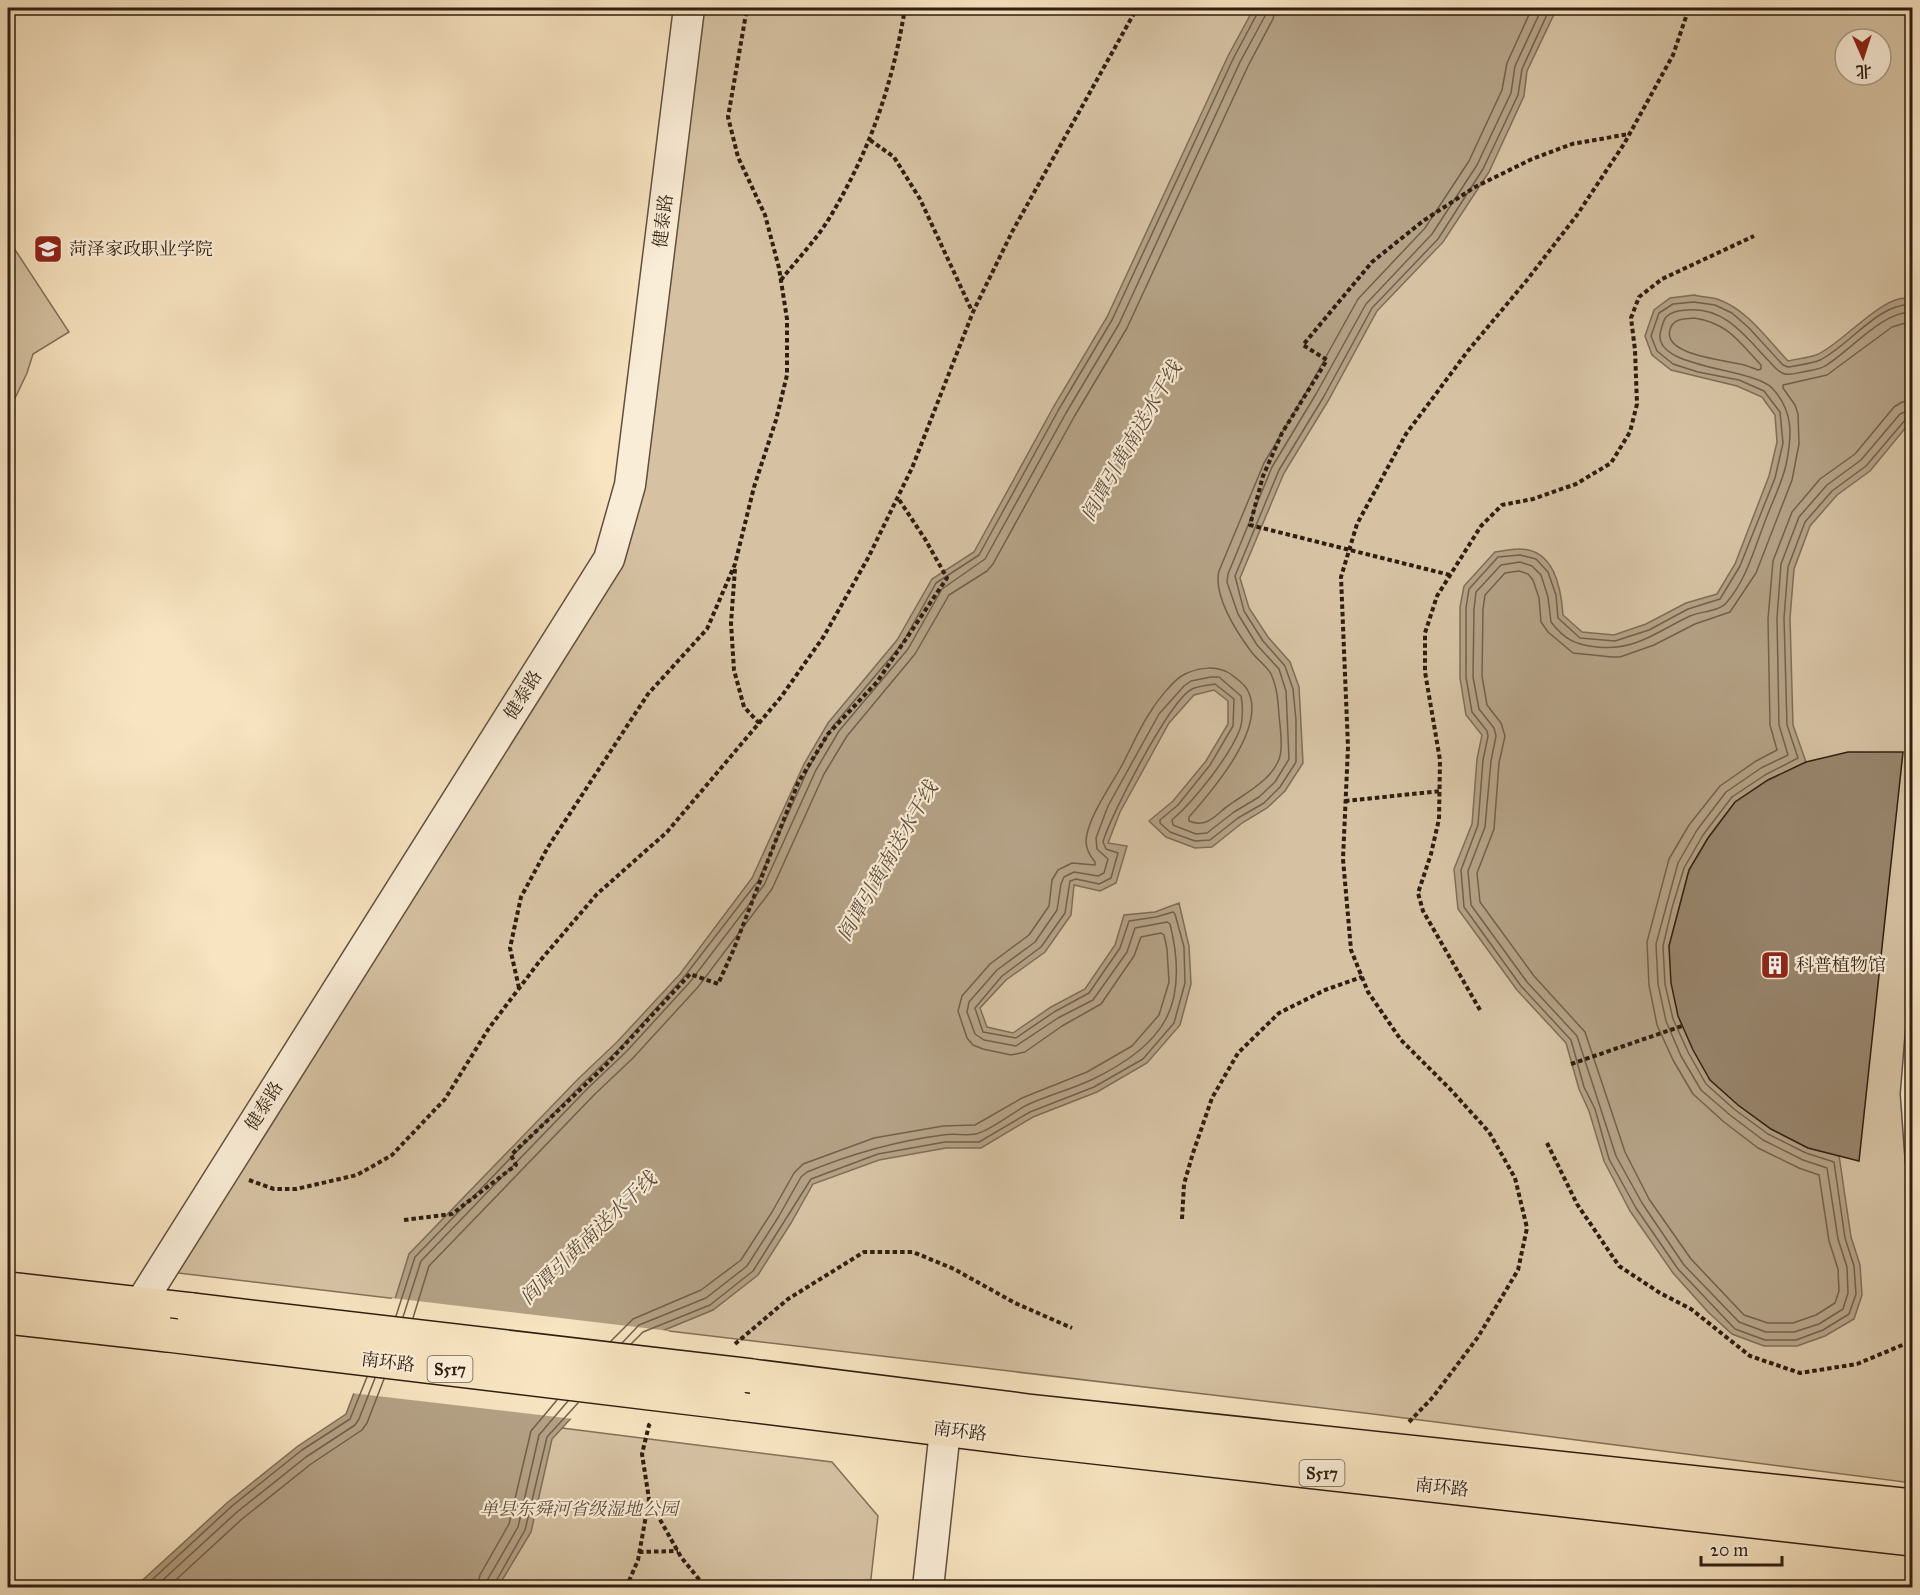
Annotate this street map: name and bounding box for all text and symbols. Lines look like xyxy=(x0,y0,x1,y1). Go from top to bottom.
north arrow xyxy=(1833,27,1893,87)
text: 北 xyxy=(1855,62,1872,81)
street label: 健泰路 xyxy=(649,193,677,249)
school or university icon: 菏泽家政职业学院 xyxy=(32,233,64,265)
place label: 菏泽家政职业学院 xyxy=(69,238,213,260)
water label: 阎谭引黄南送水干线 xyxy=(1076,355,1187,525)
street label: 健泰路 xyxy=(499,666,547,724)
water label: 阎谭引黄南送水干线 xyxy=(832,775,943,945)
building icon: 科普植物馆 xyxy=(1759,949,1791,981)
place label: 科普植物馆 xyxy=(1796,954,1886,976)
street label: 健泰路 xyxy=(240,1077,288,1135)
water label: 阎谭引黄南送水干线 xyxy=(515,1165,663,1309)
street label: 南环路 xyxy=(360,1348,416,1376)
road number: S517 xyxy=(428,1356,472,1382)
street label: 南环路 xyxy=(932,1417,988,1445)
road number: S517 xyxy=(1300,1460,1344,1486)
street label: 南环路 xyxy=(1414,1473,1470,1501)
park label: 单县东舜河省级湿地公园 xyxy=(480,1498,681,1520)
scale bar xyxy=(1701,1529,1782,1567)
text: 20 m xyxy=(1710,1539,1748,1561)

